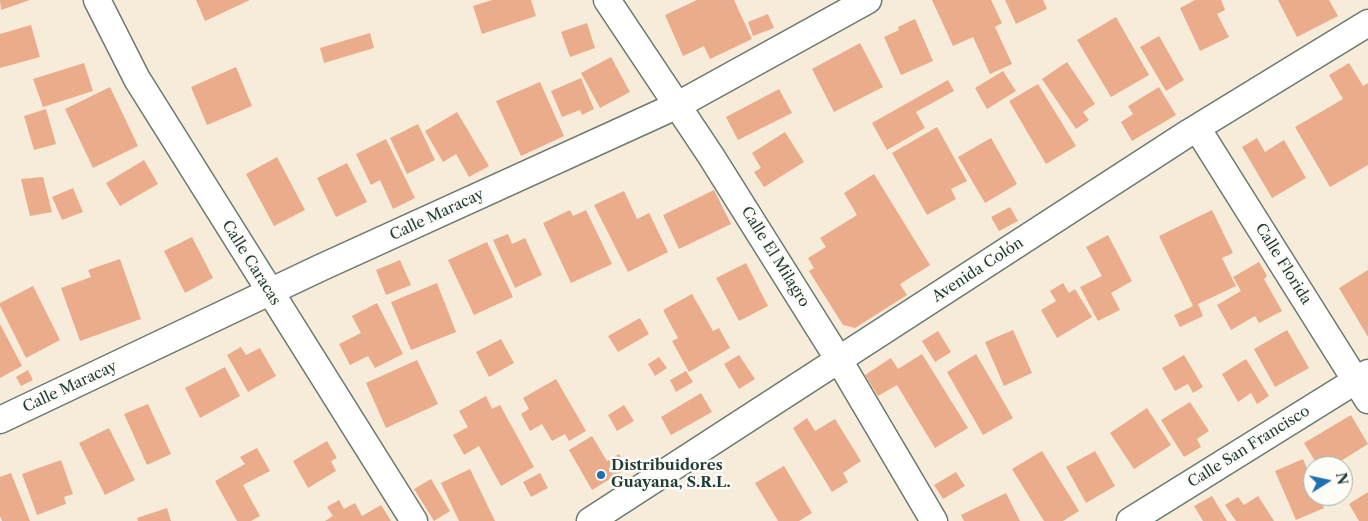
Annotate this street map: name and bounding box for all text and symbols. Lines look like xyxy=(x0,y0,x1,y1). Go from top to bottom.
street label: Calle Maracay xyxy=(387,185,487,245)
street label: Calle El Milagro xyxy=(737,204,813,310)
street label: Calle Caracas xyxy=(218,217,284,309)
street label: Calle Florida xyxy=(1251,220,1315,308)
street label: Avenida Colón xyxy=(929,234,1027,306)
street label: Calle Maracay xyxy=(20,357,120,417)
street label: Calle San Francisco xyxy=(1185,402,1313,492)
north arrow xyxy=(1303,456,1353,506)
place label: Distribuidores Guayana, S.R.L. xyxy=(611,457,731,492)
marker: Distribuidores Guayana, S.R.L. xyxy=(595,469,607,481)
text: N xyxy=(1332,471,1352,486)

